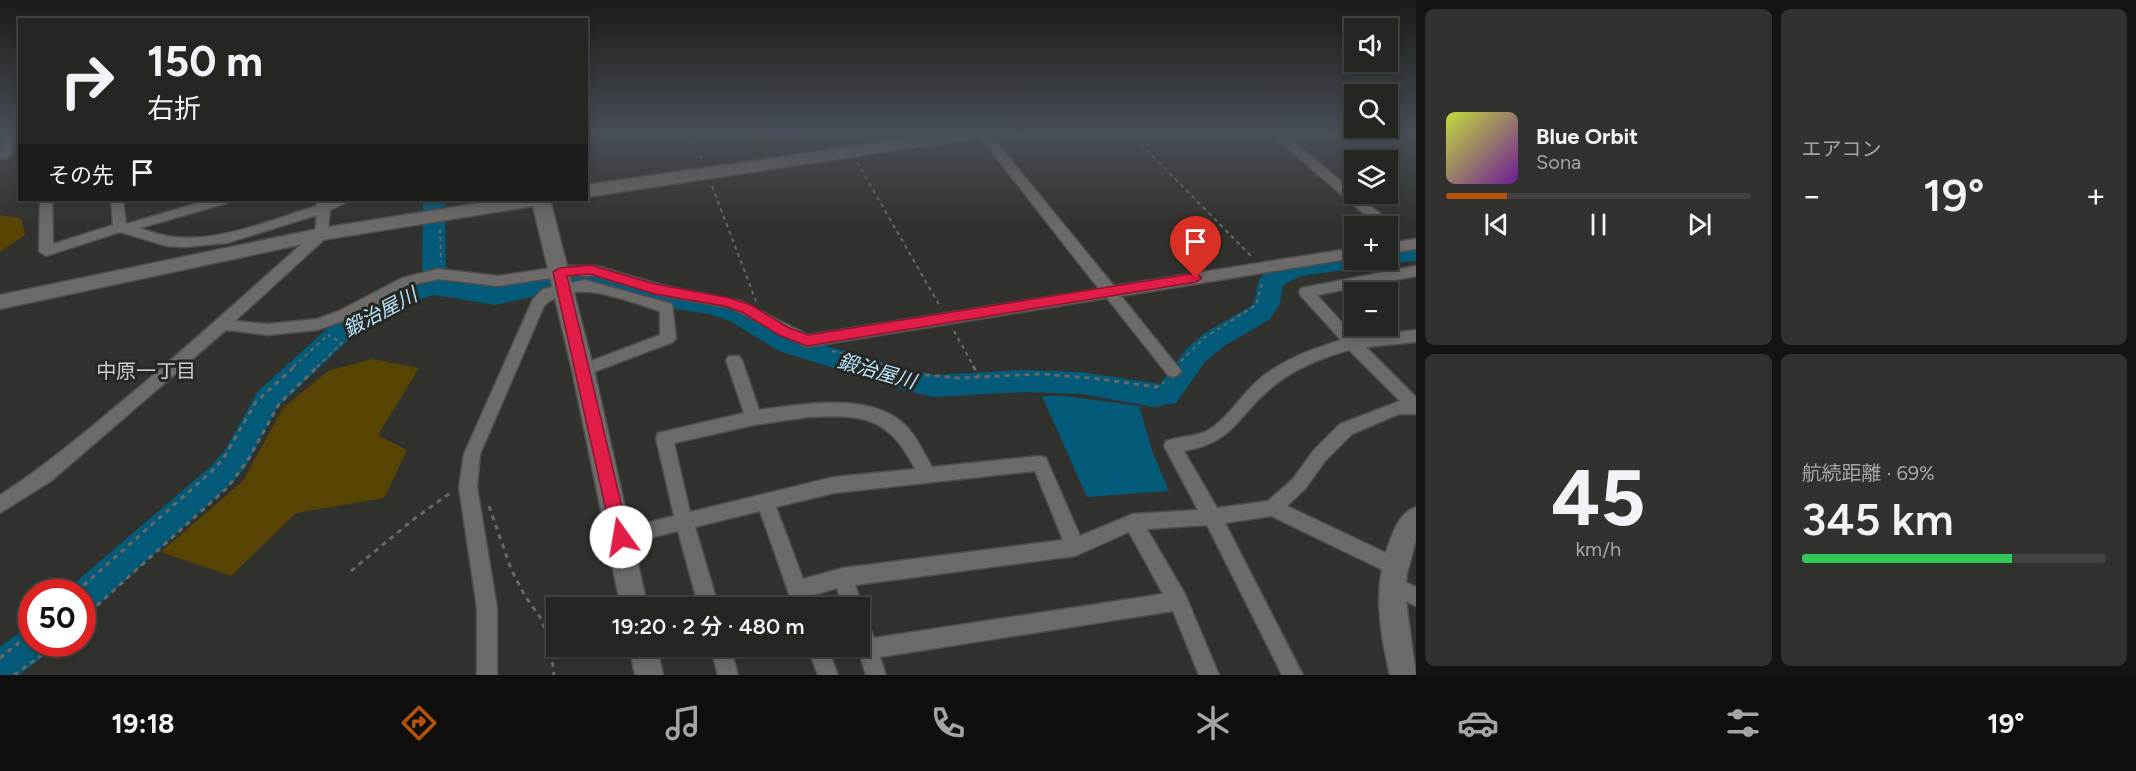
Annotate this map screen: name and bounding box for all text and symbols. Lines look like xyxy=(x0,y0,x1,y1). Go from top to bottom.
map controls xyxy=(1344,18,1398,336)
button: sound xyxy=(1344,18,1398,72)
text: 150 m xyxy=(147,36,263,87)
icon: right xyxy=(48,42,126,120)
button: search xyxy=(1344,84,1398,138)
text: 右折 xyxy=(147,92,201,125)
text: Blue Orbit xyxy=(1536,123,1638,150)
text: エアコン xyxy=(1802,137,1882,161)
button: layers xyxy=(1344,150,1398,204)
text: Sona xyxy=(1536,150,1581,174)
icon: arrive xyxy=(126,156,159,189)
text: その先 xyxy=(48,162,114,189)
text: 19° xyxy=(1923,168,1985,222)
text: − xyxy=(1802,176,1822,215)
text: + xyxy=(2085,176,2106,215)
icon: previous xyxy=(1480,208,1513,241)
icon: pause xyxy=(1582,208,1615,241)
icon: next xyxy=(1683,208,1716,241)
pin xyxy=(1170,216,1221,278)
button: + xyxy=(1344,216,1398,270)
icon: arrive xyxy=(1179,225,1212,258)
water label: 鍛治屋川 xyxy=(339,282,423,341)
button: − xyxy=(1344,282,1398,336)
water label: 鍛治屋川 xyxy=(835,348,921,394)
district label: 中原一丁目 xyxy=(96,359,196,383)
text: 45 xyxy=(1551,451,1646,545)
text: 航続距離 · 69% xyxy=(1802,461,1935,485)
text: 345 km xyxy=(1802,492,1954,546)
position arrow xyxy=(589,505,653,569)
text: km/h xyxy=(1575,537,1621,561)
speed limit sign: 50 xyxy=(18,579,96,657)
text: 19:20 · 2 分 · 480 m xyxy=(611,613,805,640)
icon: directions xyxy=(398,702,440,744)
icon: music xyxy=(662,702,704,744)
icon: phone xyxy=(927,702,969,744)
icon: climate xyxy=(1192,702,1234,744)
icon: car xyxy=(1457,702,1499,744)
icon: filters xyxy=(1722,702,1764,744)
text: 19:18 xyxy=(111,707,175,740)
text: 19° xyxy=(1987,707,2025,740)

